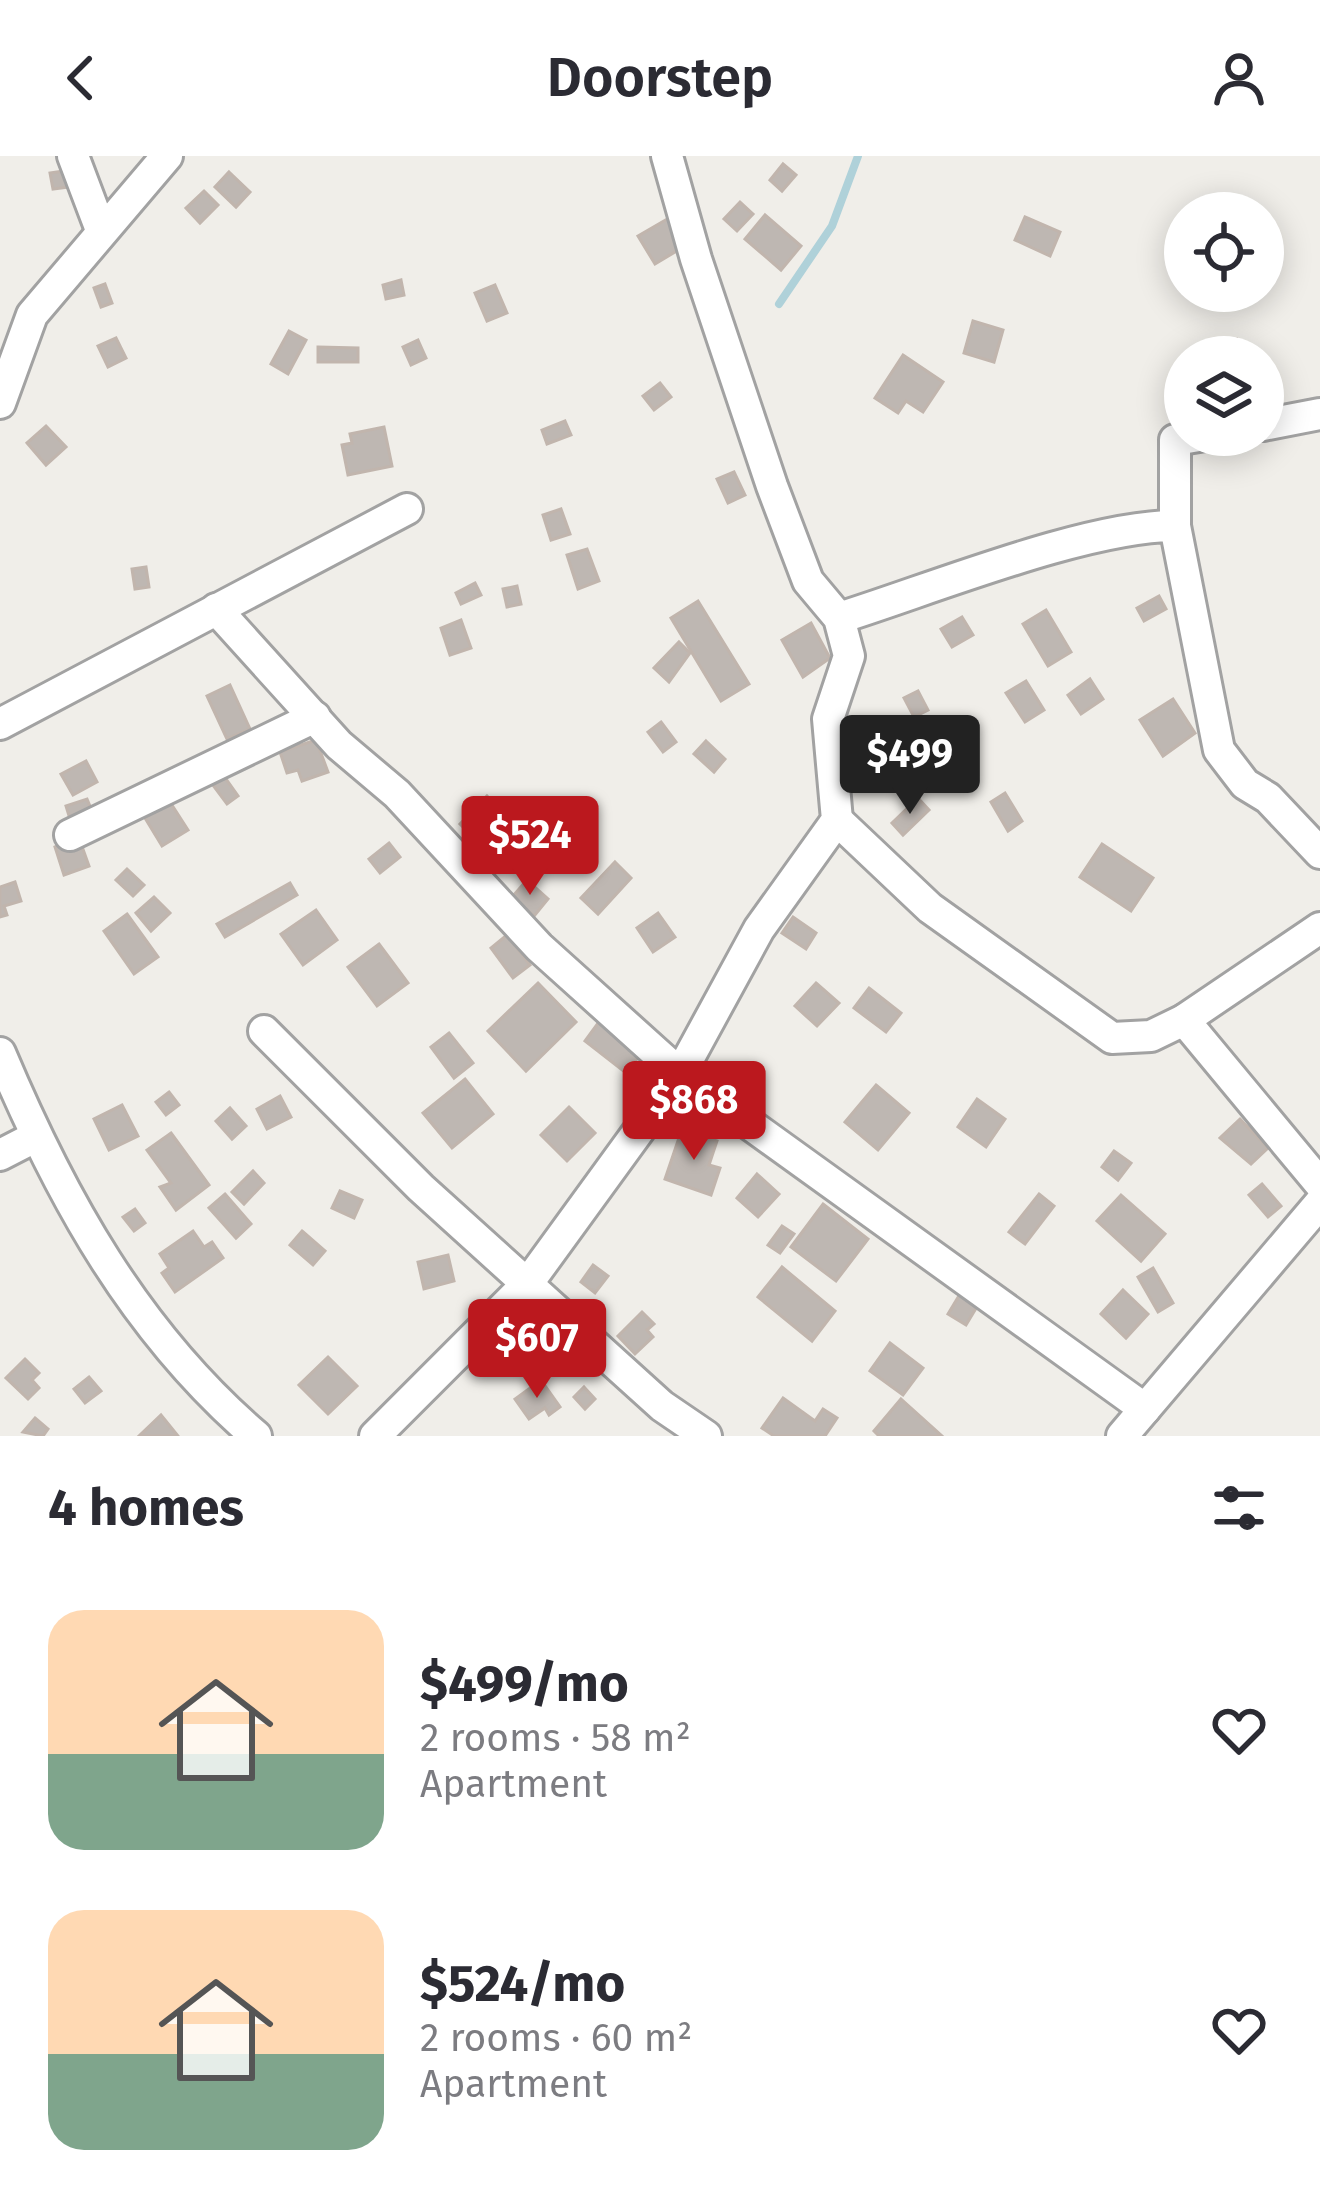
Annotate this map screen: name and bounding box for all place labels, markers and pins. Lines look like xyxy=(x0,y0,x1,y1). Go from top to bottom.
pin: $499 xyxy=(839,715,981,817)
pin: $524 xyxy=(459,796,601,898)
pin: $868 xyxy=(623,1061,765,1163)
pin: $607 xyxy=(466,1299,608,1401)

